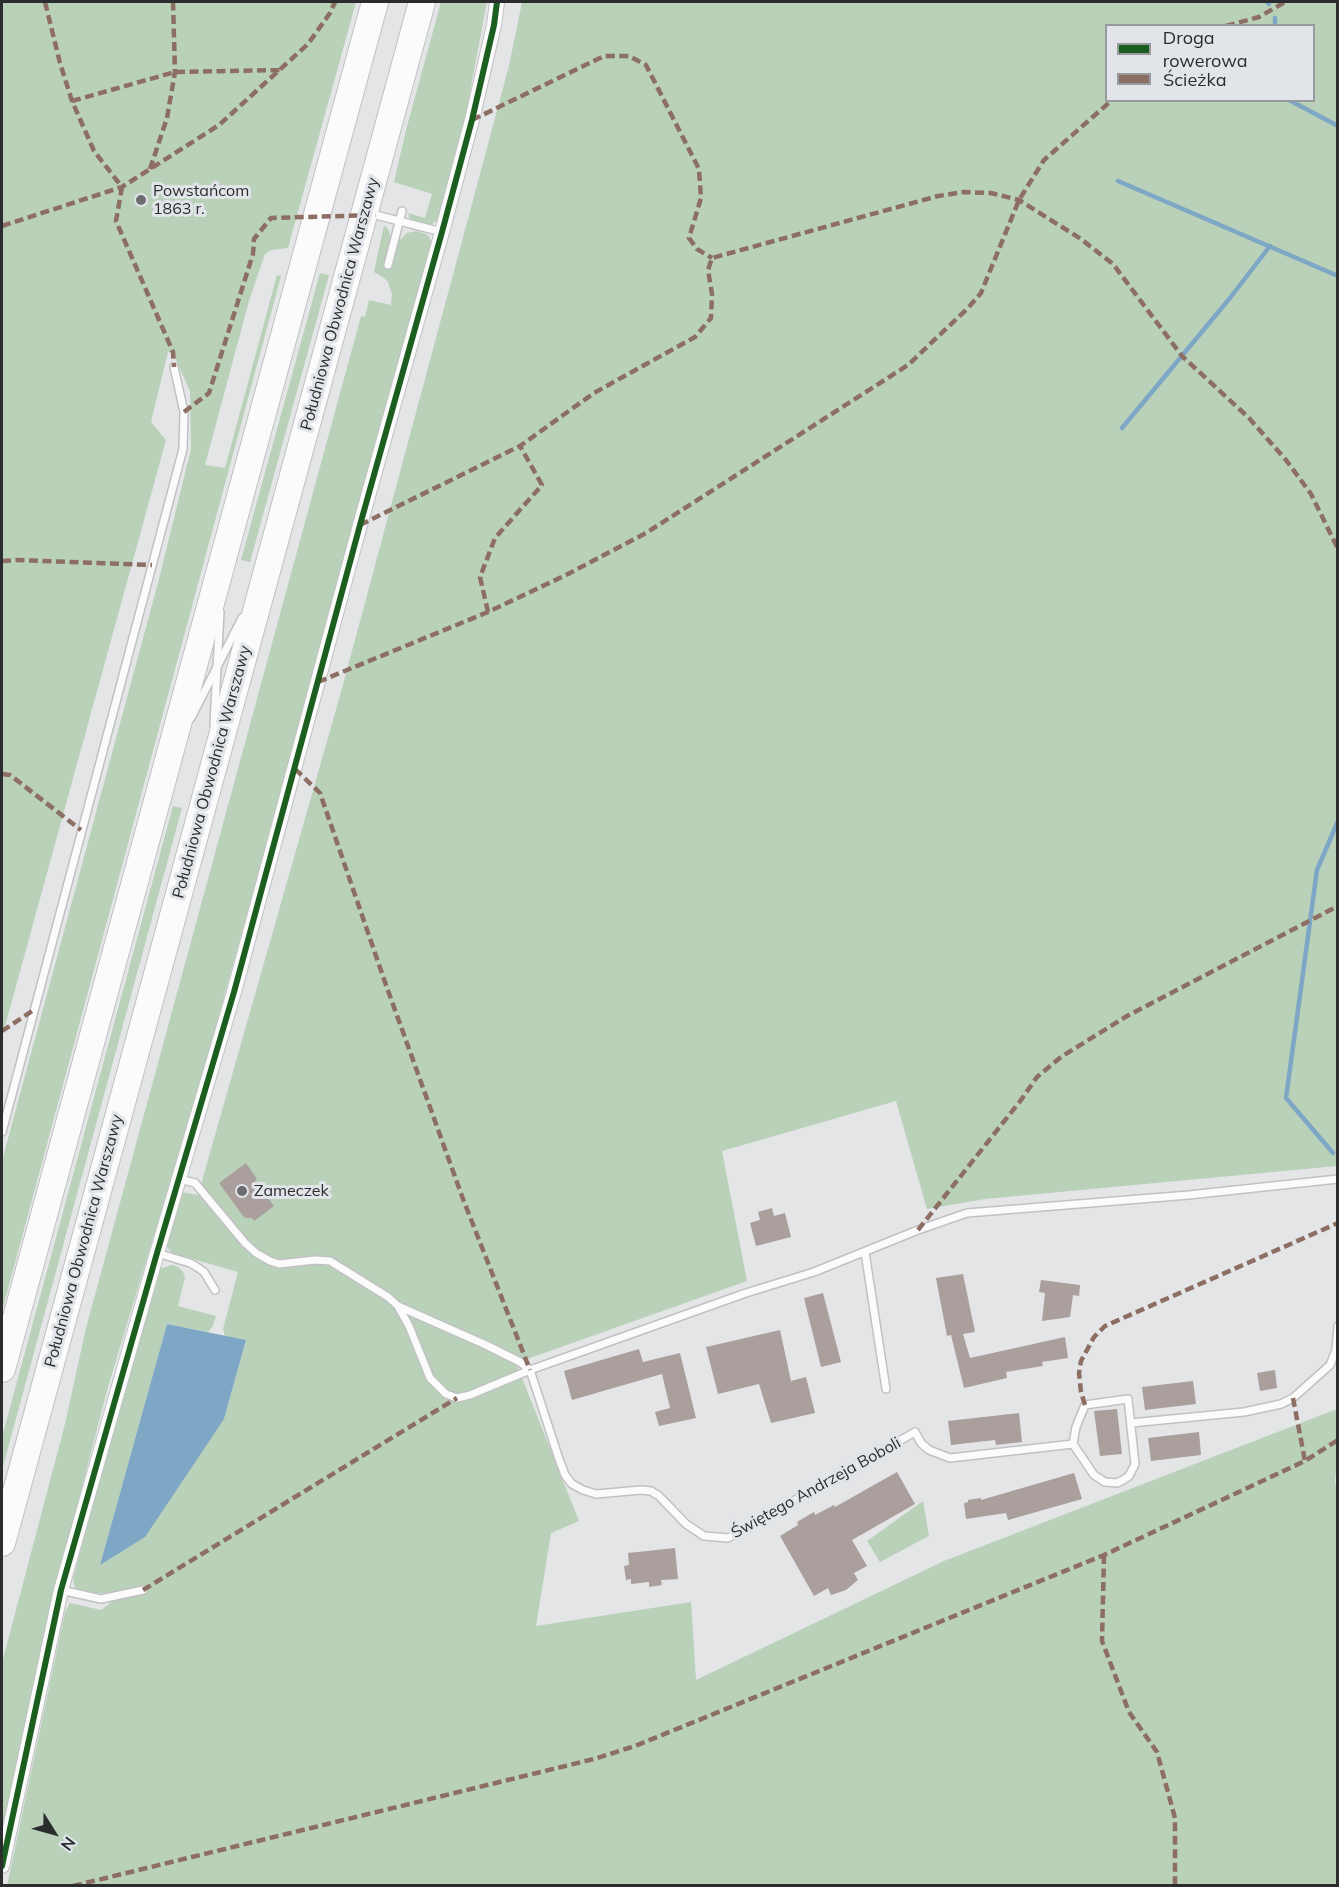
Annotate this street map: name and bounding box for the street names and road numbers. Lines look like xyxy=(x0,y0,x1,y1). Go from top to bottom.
street label: Południowa Obwodnica Warszawy xyxy=(297,175,383,433)
street label: Południowa Obwodnica Warszawy xyxy=(169,643,255,901)
street label: Południowa Obwodnica Warszawy xyxy=(41,1112,127,1370)
street label: Świętego Andrzeja Boboli xyxy=(728,1433,904,1543)

